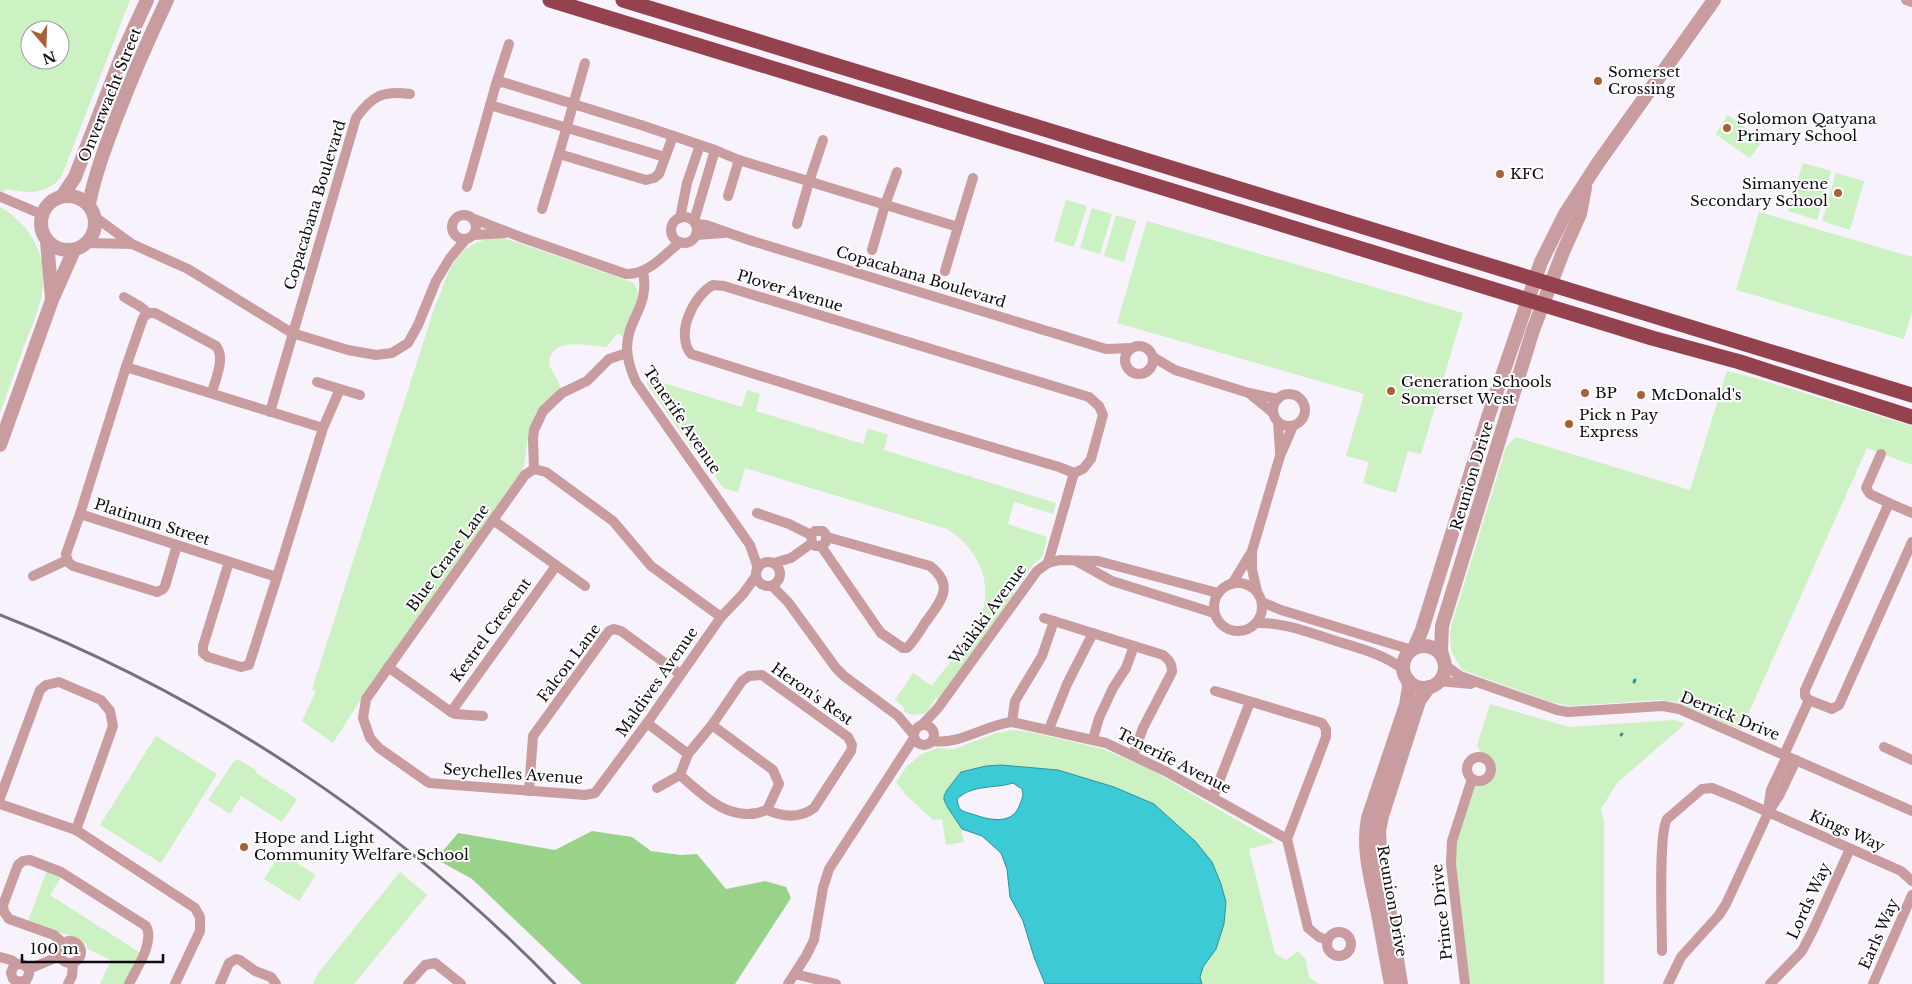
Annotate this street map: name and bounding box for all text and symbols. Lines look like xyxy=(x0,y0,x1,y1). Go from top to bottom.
north arrow xyxy=(20,20,70,70)
street label: Onverwacht Street xyxy=(74,25,145,165)
text: N xyxy=(40,47,58,68)
place label: Somerset Crossing xyxy=(1608,62,1681,98)
marker: Somerset Crossing xyxy=(1592,75,1604,87)
place label: Solomon Qatyana Primary School xyxy=(1737,109,1877,145)
street label: Copacabana Boulevard xyxy=(280,118,349,292)
marker: Solomon Qatyana Primary School xyxy=(1721,122,1733,134)
place label: KFC xyxy=(1510,164,1544,183)
marker: KFC xyxy=(1494,168,1506,180)
place label: Simanyene Secondary School xyxy=(1690,174,1828,210)
marker: Simanyene Secondary School xyxy=(1832,187,1844,199)
street label: Copacabana Boulevard xyxy=(834,242,1008,311)
street label: Plover Avenue xyxy=(735,265,845,316)
street label: Tenerife Avenue xyxy=(639,362,725,477)
place label: Generation Schools Somerset West xyxy=(1401,372,1552,408)
place label: BP xyxy=(1595,383,1617,402)
marker: Generation Schools Somerset West xyxy=(1385,385,1397,397)
place label: McDonald's xyxy=(1651,385,1742,404)
marker: BP xyxy=(1579,387,1591,399)
marker: McDonald's xyxy=(1635,389,1647,401)
place label: Pick n Pay Express xyxy=(1579,405,1659,441)
marker: Pick n Pay Express xyxy=(1563,418,1575,430)
street label: Reunion Drive xyxy=(1446,419,1497,533)
street label: Platinum Street xyxy=(92,494,213,549)
street label: Blue Crane Lane xyxy=(402,500,493,615)
street label: Waikiki Avenue xyxy=(944,560,1030,668)
street label: Kestrel Crescent xyxy=(446,574,535,686)
street label: Falcon Lane xyxy=(533,620,604,706)
street label: Maldives Avenue xyxy=(612,623,702,740)
street label: Heron's Rest xyxy=(768,658,857,729)
street label: Derrick Drive xyxy=(1678,687,1783,744)
street label: Tenerife Avenue xyxy=(1114,724,1235,798)
street label: Seychelles Avenue xyxy=(442,759,584,788)
street label: Kings Way xyxy=(1807,805,1888,856)
place label: Hope and Light Community Welfare School xyxy=(254,828,469,864)
marker: Hope and Light Community Welfare School xyxy=(238,841,250,853)
street label: Reunion Drive xyxy=(1373,844,1412,958)
street label: Lords Way xyxy=(1783,859,1835,942)
street label: Prince Drive xyxy=(1427,863,1456,961)
street label: Earls Way xyxy=(1854,895,1903,972)
scale bar xyxy=(22,932,164,964)
text: 100 m xyxy=(30,939,79,958)

